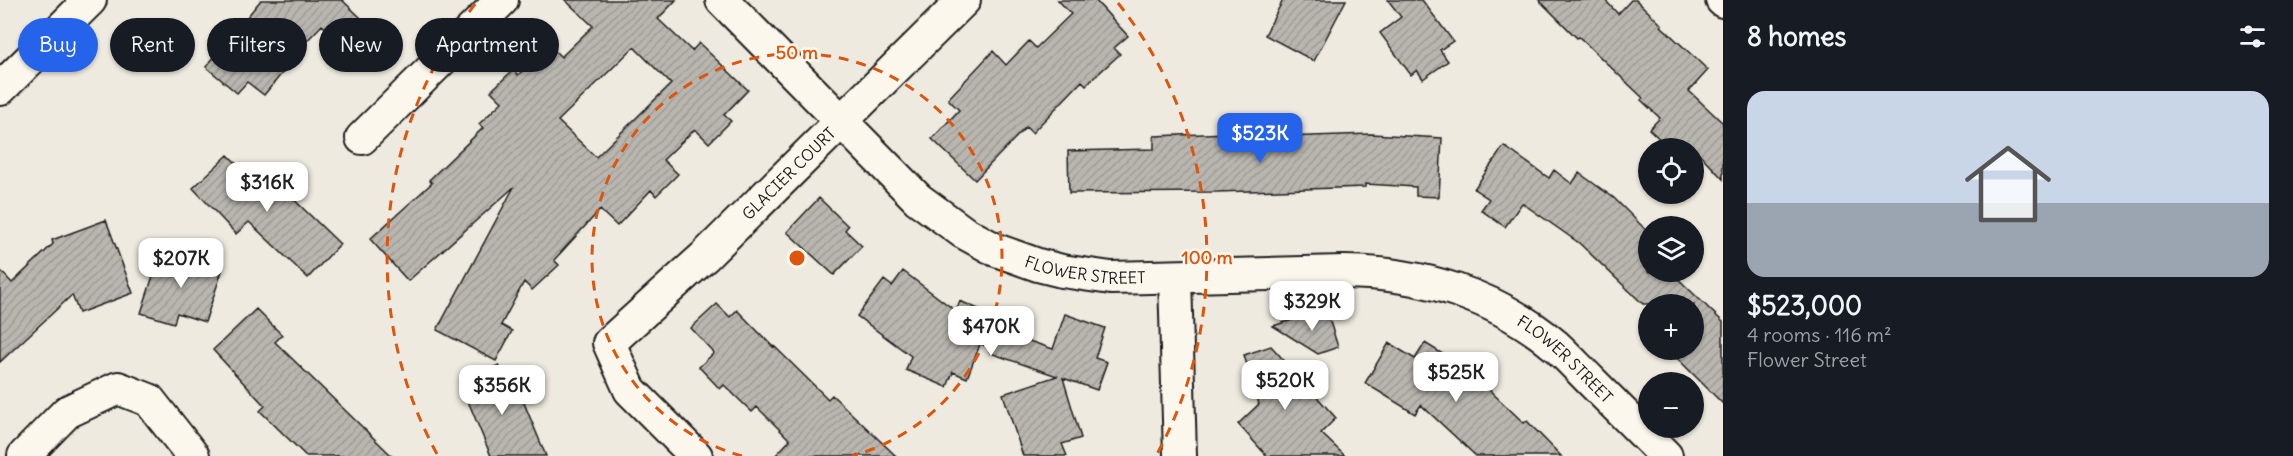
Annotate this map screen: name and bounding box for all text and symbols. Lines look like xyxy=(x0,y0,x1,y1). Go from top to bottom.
chip: Buy xyxy=(18,18,98,72)
chip: Rent xyxy=(110,18,195,72)
chip: Filters xyxy=(207,18,307,72)
chip: New xyxy=(319,18,403,72)
chip: Apartment xyxy=(415,18,559,72)
text: 8 homes xyxy=(1747,20,1846,53)
icon: filters xyxy=(2236,20,2269,53)
text: 50 m xyxy=(776,41,818,64)
pin: $523K xyxy=(1218,113,1302,164)
text: $523K xyxy=(1231,120,1289,145)
street label: GLACIER COURT xyxy=(738,123,840,224)
icon: home xyxy=(1954,130,2062,238)
map controls xyxy=(1638,138,1704,438)
button: locate xyxy=(1638,138,1704,204)
pin: $316K xyxy=(225,162,309,213)
text: $316K xyxy=(240,169,294,194)
button: layers xyxy=(1638,216,1704,282)
pin: $207K xyxy=(139,238,223,289)
text: $207K xyxy=(152,245,210,270)
text: 100 m xyxy=(1182,246,1233,269)
centre of rings xyxy=(787,248,807,268)
street label: FLOWER STREET xyxy=(1022,251,1146,288)
pin: $329K xyxy=(1270,281,1354,332)
text: $329K xyxy=(1283,288,1341,313)
text: $523,000 xyxy=(1747,289,1862,322)
button: + xyxy=(1638,294,1704,360)
pin: $470K xyxy=(949,306,1033,357)
street label: FLOWER STREET xyxy=(1514,311,1617,407)
text: $470K xyxy=(962,313,1020,338)
text: 4 rooms · 116 m² xyxy=(1747,322,1892,347)
text: Flower Street xyxy=(1747,347,1867,372)
pin: $525K xyxy=(1414,352,1498,403)
text: $525K xyxy=(1427,359,1485,384)
pin: $520K xyxy=(1243,360,1327,411)
pin: $356K xyxy=(460,365,544,416)
text: $520K xyxy=(1255,367,1315,392)
text: $356K xyxy=(473,372,531,397)
button: − xyxy=(1638,372,1704,438)

